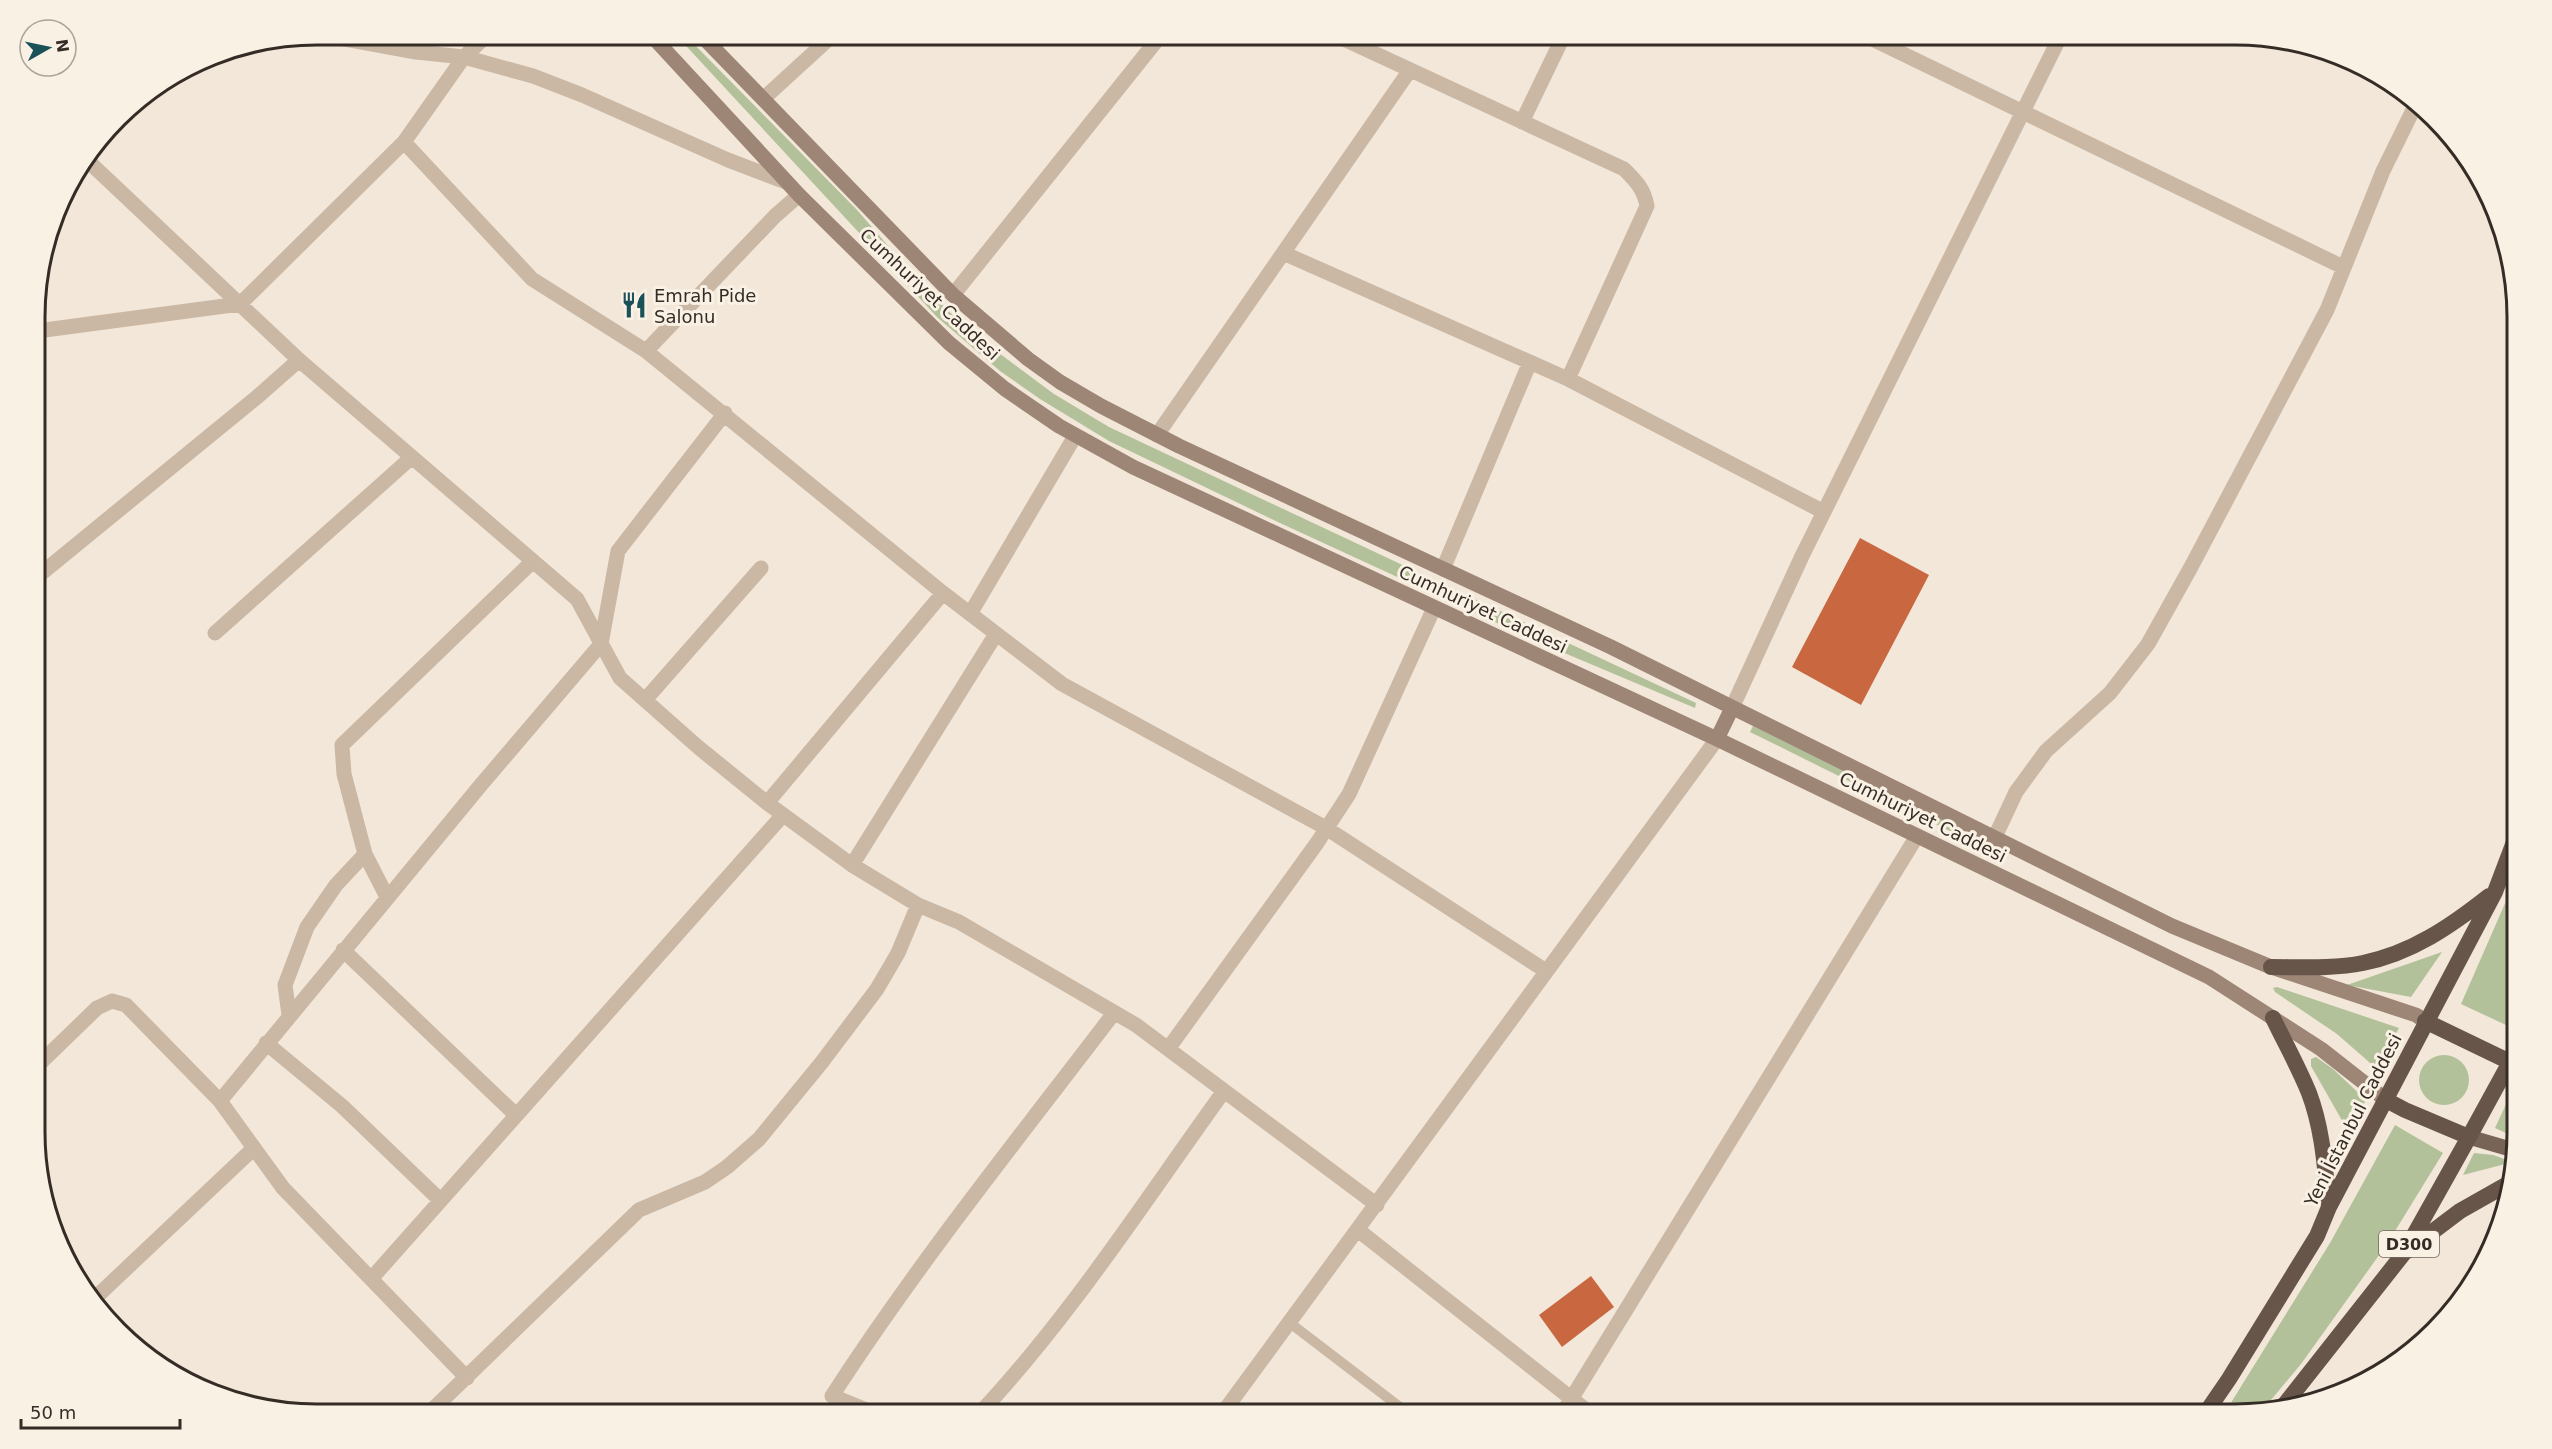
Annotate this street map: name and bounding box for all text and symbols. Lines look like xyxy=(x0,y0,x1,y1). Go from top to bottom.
north arrow xyxy=(18,18,78,78)
text: N xyxy=(52,38,73,54)
street label: Cumhuriyet Caddesi xyxy=(856,224,1004,364)
place label: Emrah Pide Salonu xyxy=(654,285,756,327)
restaurant icon: Emrah Pide Salonu xyxy=(619,290,649,320)
street label: Cumhuriyet Caddesi xyxy=(1396,561,1570,657)
street label: Cumhuriyet Caddesi xyxy=(1836,767,2010,867)
street label: Yeni İstanbul Caddesi xyxy=(2300,1030,2406,1211)
road number: D300 xyxy=(2379,1231,2439,1257)
scale bar xyxy=(21,1392,180,1430)
text: 50 m xyxy=(30,1402,76,1423)

